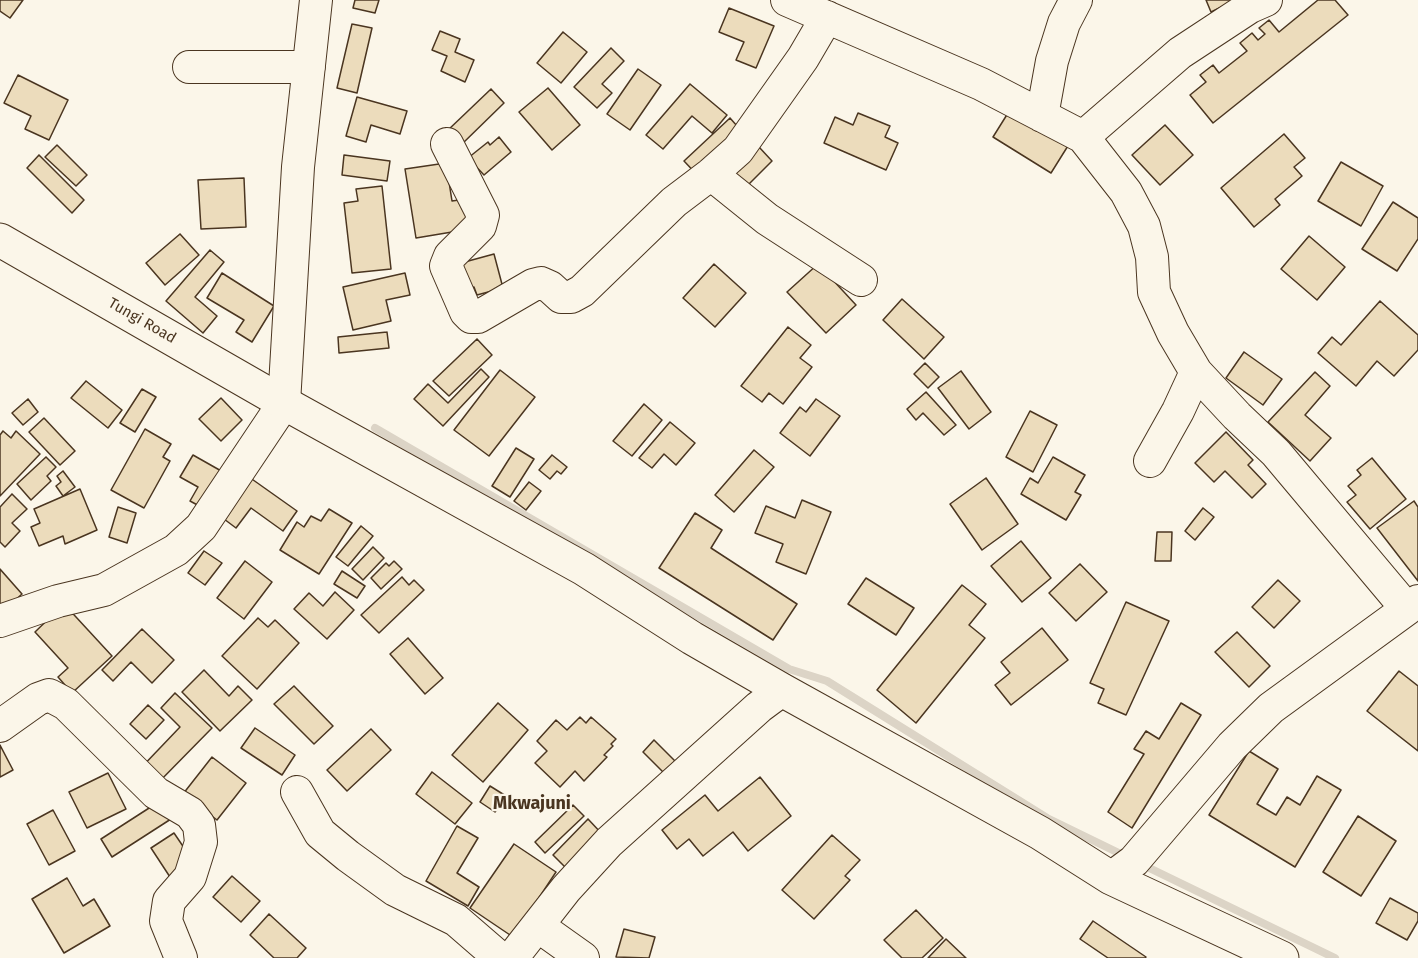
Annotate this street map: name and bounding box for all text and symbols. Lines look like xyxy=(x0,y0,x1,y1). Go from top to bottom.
street label: Tungi Road xyxy=(105,294,179,348)
district label: Mkwajuni xyxy=(493,793,571,815)

